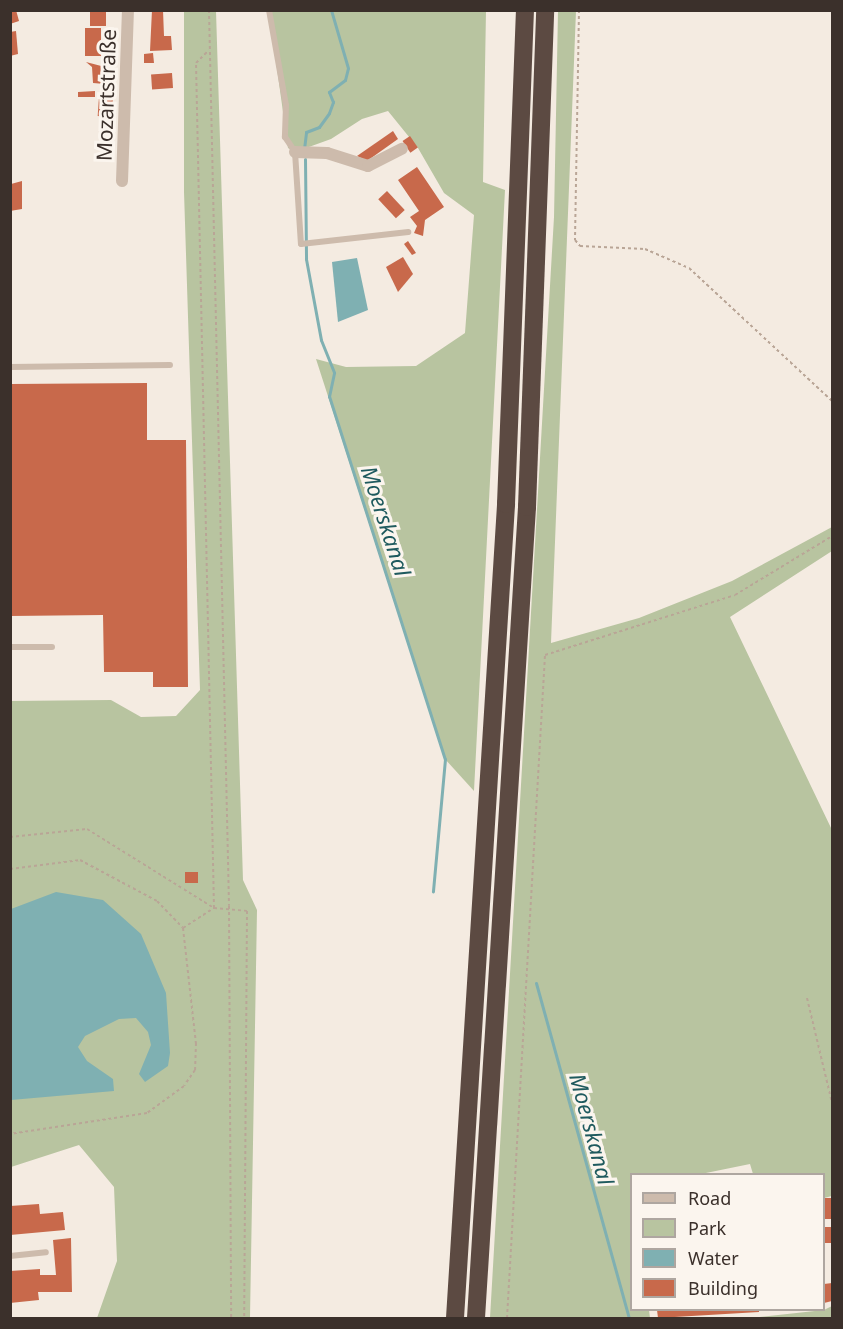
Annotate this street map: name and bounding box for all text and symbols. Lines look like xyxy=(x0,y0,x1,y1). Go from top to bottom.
street label: Mozartstraße xyxy=(91,28,121,162)
water label: Moerskanal xyxy=(356,463,416,579)
water label: Moerskanal xyxy=(564,1070,620,1188)
legend xyxy=(630,1173,825,1311)
text: Road xyxy=(688,1186,731,1210)
text: Park xyxy=(688,1216,726,1240)
text: Water xyxy=(688,1246,739,1270)
text: Building xyxy=(688,1276,758,1300)

